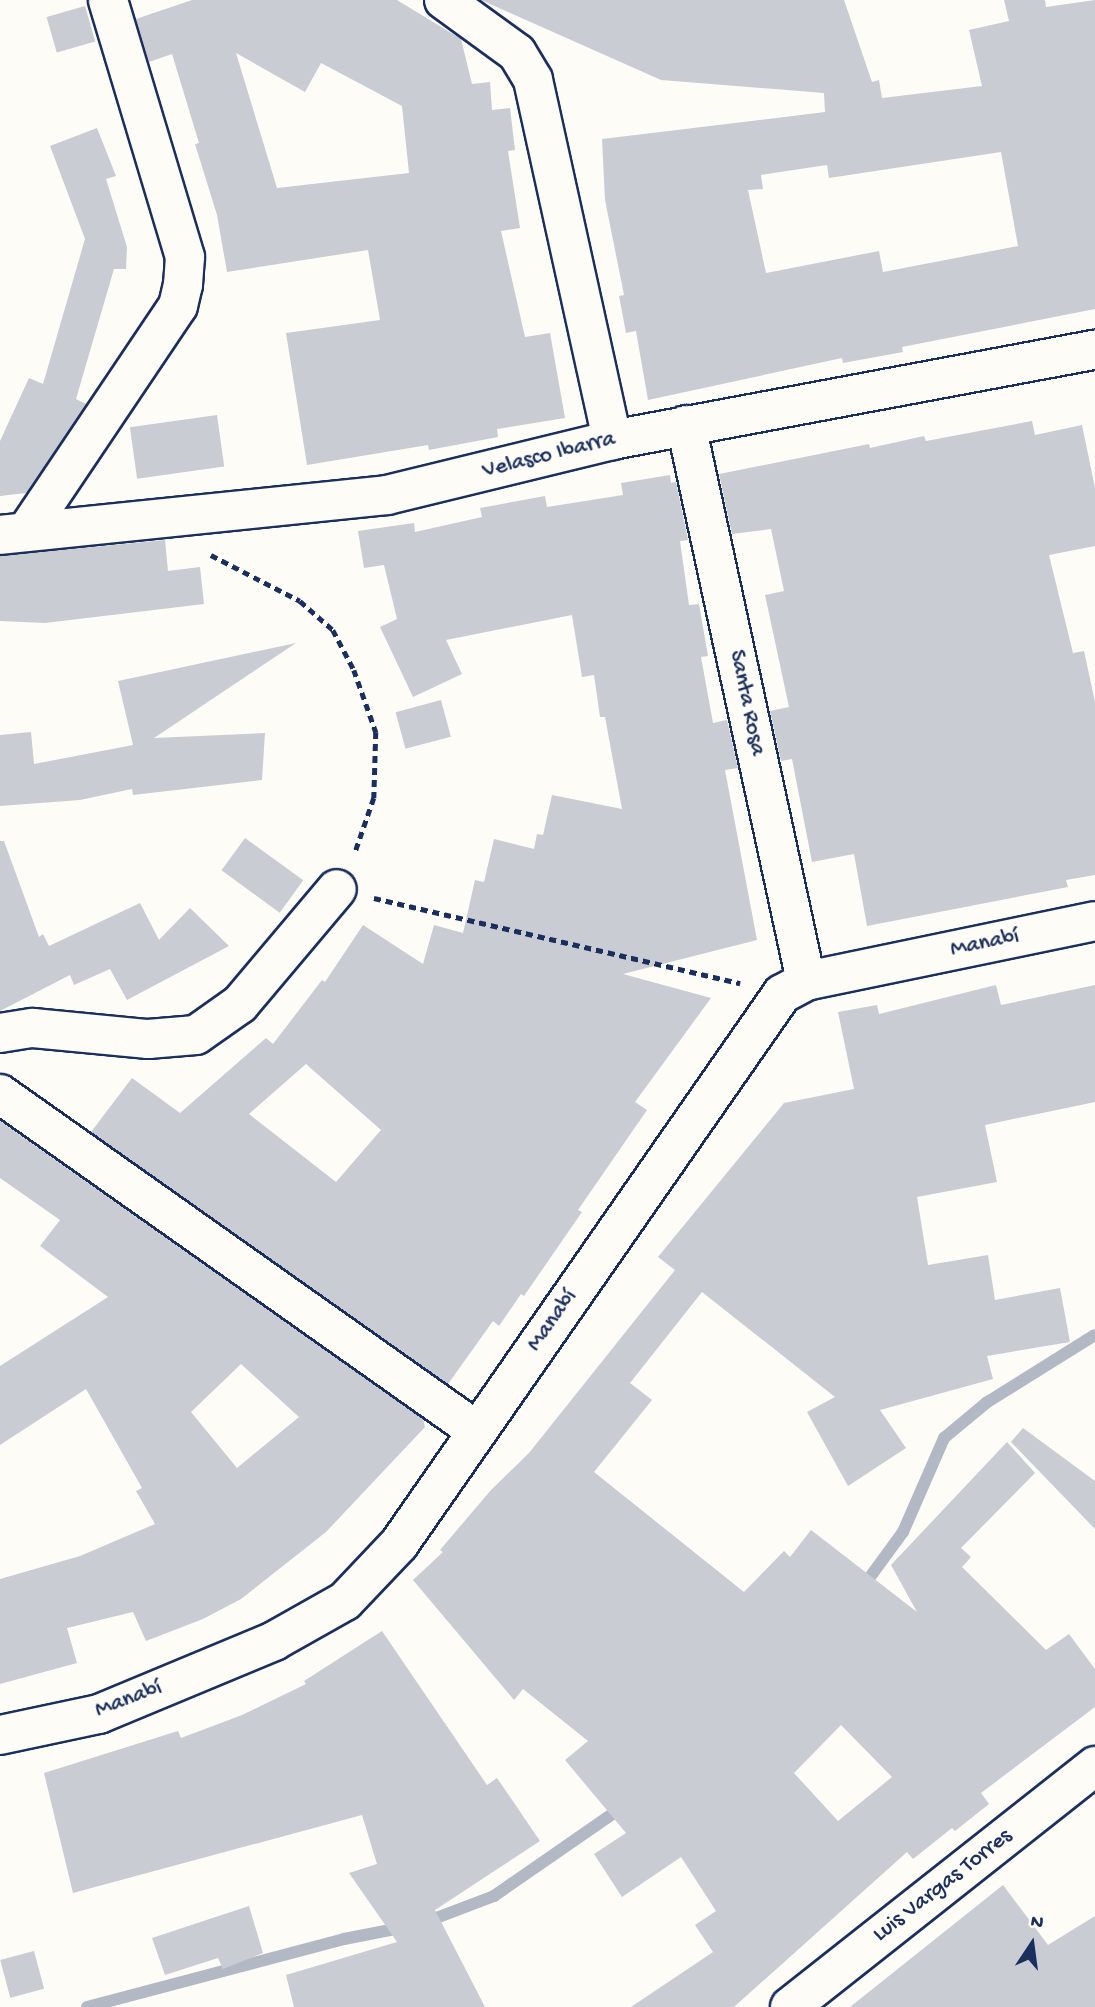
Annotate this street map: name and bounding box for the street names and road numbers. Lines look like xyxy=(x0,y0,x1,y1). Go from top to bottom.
street label: Velasco Ibarra xyxy=(480,426,618,486)
street label: Santa Rosa xyxy=(721,648,771,758)
street label: Manabí xyxy=(948,923,1022,965)
street label: Manabí xyxy=(522,1285,584,1357)
street label: Manabí xyxy=(92,1675,166,1725)
street label: Luis Vargas Torres xyxy=(868,1823,1018,1949)

